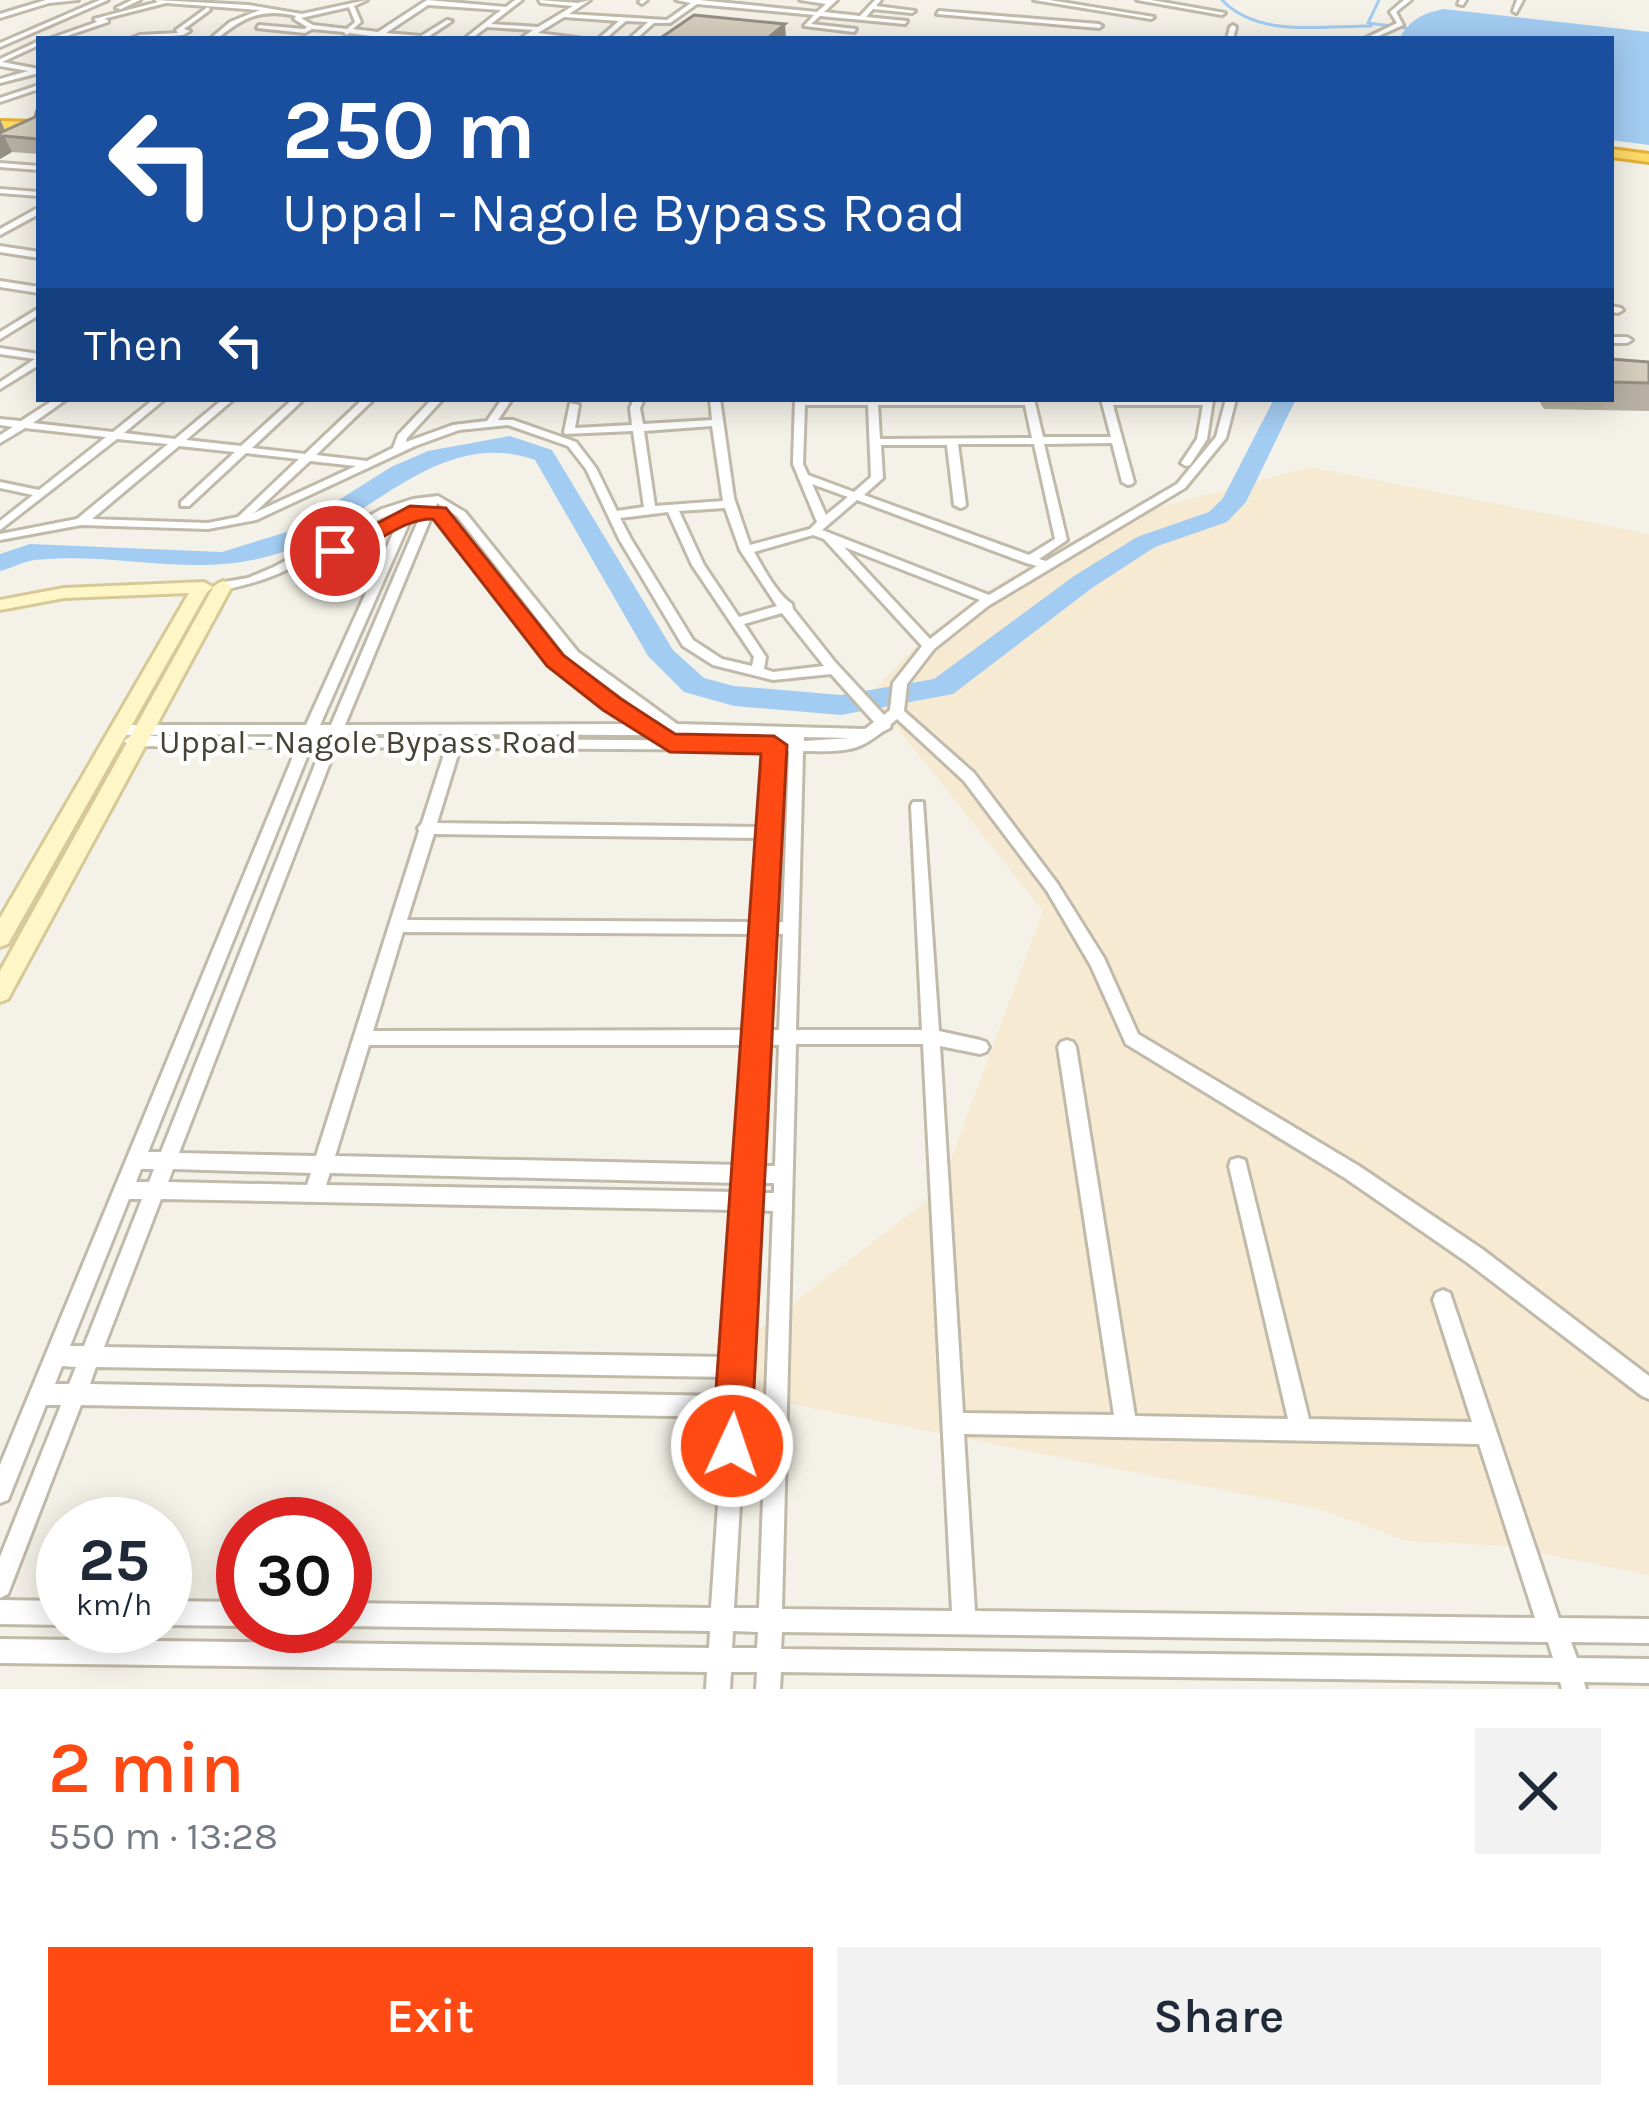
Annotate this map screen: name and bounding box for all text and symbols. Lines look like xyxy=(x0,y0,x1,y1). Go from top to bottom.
text: 250 m xyxy=(282,81,536,179)
icon: left xyxy=(84,84,240,240)
text: Uppal - Nagole Bypass Road xyxy=(282,181,966,245)
icon: left xyxy=(208,312,274,378)
text: Then xyxy=(84,319,184,371)
pin xyxy=(284,500,386,602)
icon: arrive xyxy=(302,518,368,584)
street label: Uppal - Nagole Bypass Road xyxy=(159,723,577,761)
position arrow xyxy=(669,1383,795,1509)
speed limit sign: 30 xyxy=(216,1497,372,1653)
text: 25 xyxy=(78,1525,150,1595)
text: km/h xyxy=(76,1587,152,1623)
text: 2 min xyxy=(48,1726,245,1810)
button: close xyxy=(1475,1728,1601,1854)
text: 550 m · 13:28 xyxy=(48,1813,278,1859)
button: Exit xyxy=(48,1947,813,2085)
button: Share xyxy=(837,1947,1601,2085)

